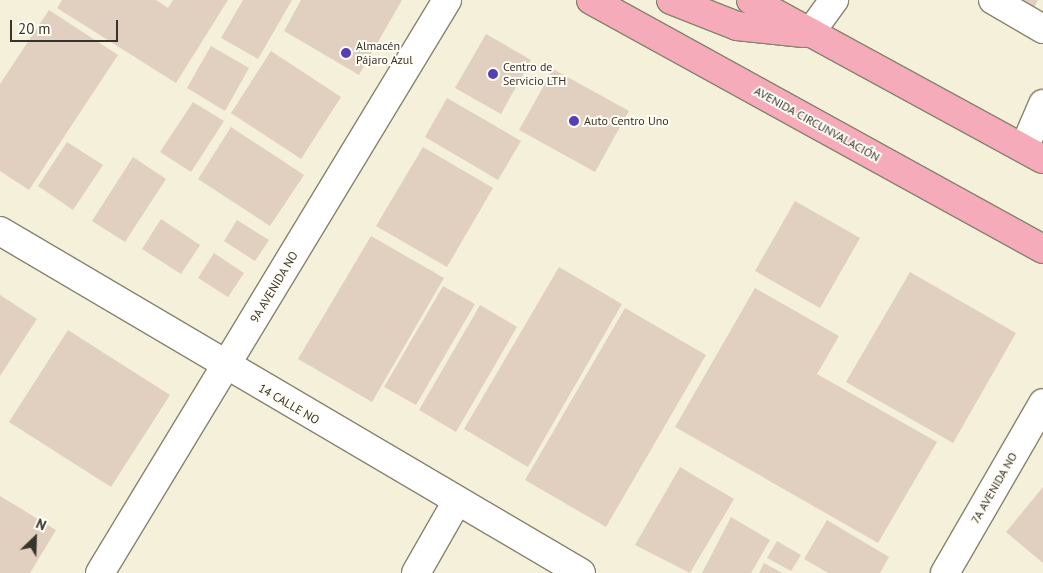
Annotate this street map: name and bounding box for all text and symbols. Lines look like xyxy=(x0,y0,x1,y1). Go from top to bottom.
scale bar xyxy=(12,10,120,42)
text: 20 m xyxy=(18,19,51,38)
place label: Almacén Pájaro Azul xyxy=(356,39,413,67)
marker: Almacén Pájaro Azul xyxy=(340,47,352,59)
place label: Centro de Servicio LTH xyxy=(503,60,566,88)
marker: Centro de Servicio LTH xyxy=(487,68,499,80)
street label: AVENIDA CIRCUNVALACIÓN xyxy=(752,83,882,165)
place label: Auto Centro Uno xyxy=(584,114,669,128)
marker: Auto Centro Uno xyxy=(568,115,580,127)
street label: 9A AVENIDA NO xyxy=(247,248,301,326)
street label: 14 CALLE NO xyxy=(256,381,322,427)
street label: 7A AVENIDA NO xyxy=(967,449,1021,527)
north arrow xyxy=(10,513,60,563)
text: N xyxy=(33,514,49,534)

